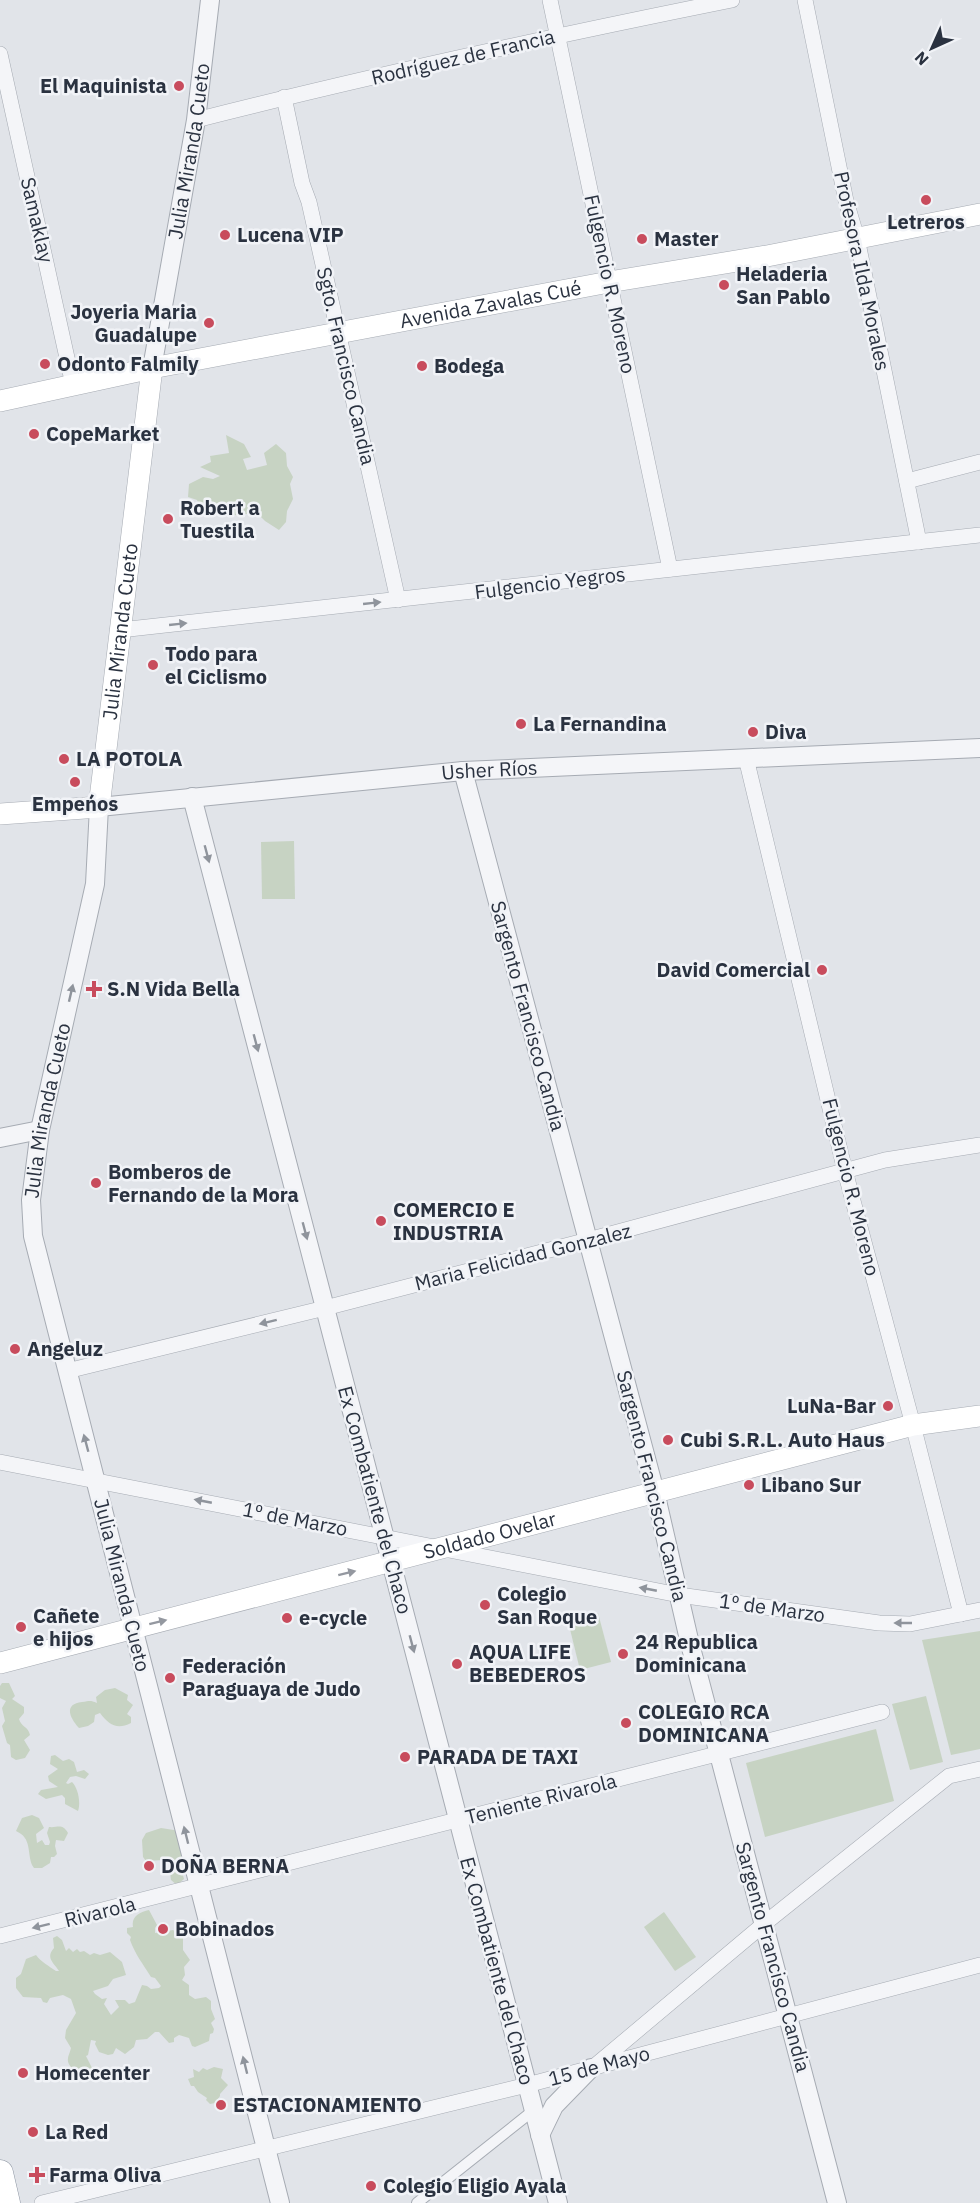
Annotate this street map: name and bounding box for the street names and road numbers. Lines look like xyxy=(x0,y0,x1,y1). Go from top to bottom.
street label: Rodríguez de Francia xyxy=(369,22,558,91)
street label: Julia Miranda Cueto xyxy=(161,62,216,241)
street label: Profesora Ilda Morales xyxy=(828,169,897,373)
street label: Samaklay xyxy=(15,174,60,265)
street label: Fulgencio R. Moreno xyxy=(578,192,643,376)
street label: Sgto. Francisco Candia xyxy=(311,264,382,468)
street label: Avenida Zavalas Cué xyxy=(397,273,584,334)
street label: Julia Miranda Cueto xyxy=(96,541,144,721)
street label: Fulgencio Yegros xyxy=(473,560,627,605)
street label: Usher Ríos xyxy=(440,754,538,786)
street label: Sargento Francisco Candia xyxy=(485,898,572,1134)
street label: Julia Miranda Cueto xyxy=(17,1020,77,1200)
street label: Fulgencio R. Moreno xyxy=(816,1095,887,1279)
street label: Maria Felicidad Gonzalez xyxy=(412,1217,634,1297)
street label: Sargento Francisco Candia xyxy=(611,1367,694,1605)
street label: Ex Combatiente del Chaco xyxy=(332,1383,419,1617)
street label: Julia Miranda Cueto xyxy=(88,1495,157,1674)
street label: 1º de Marzo xyxy=(240,1495,350,1542)
street label: Soldado Ovelar xyxy=(420,1505,559,1565)
street label: 1º de Marzo xyxy=(717,1587,827,1628)
street label: Teniente Rivarola xyxy=(462,1767,620,1830)
street label: Sargento Francisco Candia xyxy=(730,1839,817,2075)
street label: Ex Combatiente del Chaco xyxy=(454,1854,541,2088)
street label: Rivarola xyxy=(61,1890,139,1933)
street label: 15 de Mayo xyxy=(545,2039,653,2092)

